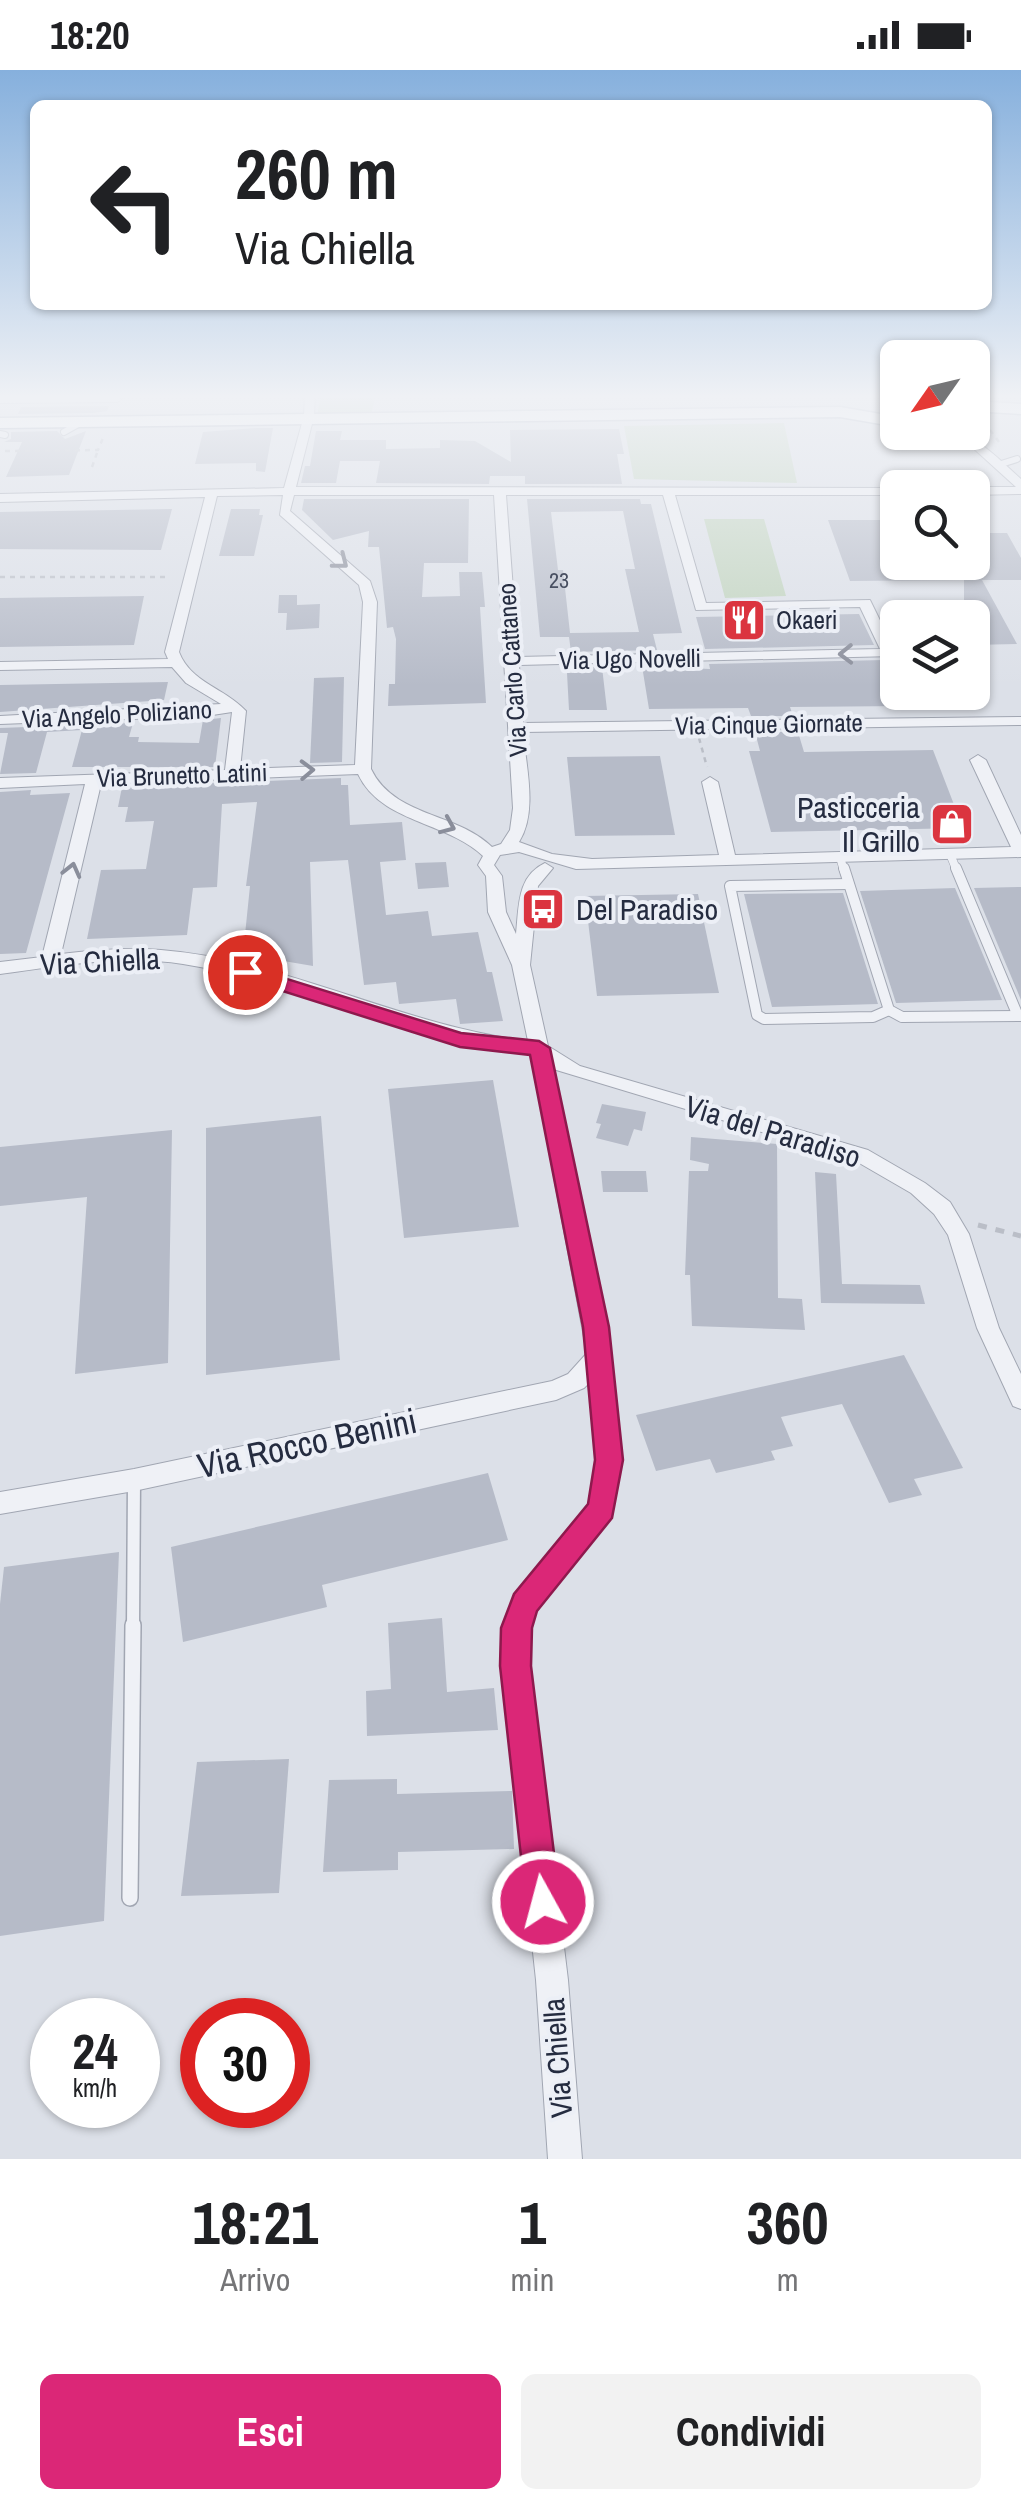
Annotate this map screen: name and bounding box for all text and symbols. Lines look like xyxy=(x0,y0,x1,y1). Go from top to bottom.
text: 18:20 xyxy=(50,10,130,61)
text: 260 m xyxy=(235,127,398,221)
icon: left xyxy=(70,140,200,270)
text: Via Chiella xyxy=(235,217,415,278)
north arrow xyxy=(880,340,990,450)
map controls xyxy=(880,340,990,710)
button: search xyxy=(880,470,990,580)
one-way arrow xyxy=(330,551,348,568)
house number: 23 xyxy=(549,565,569,595)
street label: Via Carlo Cattaneo xyxy=(489,582,535,758)
restaurant icon: Okaeri xyxy=(721,597,767,643)
button: layers xyxy=(880,600,990,710)
place label: Okaeri xyxy=(776,603,838,637)
street label: Via Ugo Novelli xyxy=(559,641,701,677)
one-way arrow xyxy=(838,643,854,664)
street label: Via Angelo Poliziano xyxy=(21,692,213,736)
street label: Via Cinque Giornate xyxy=(675,705,863,743)
street label: Via Brunetto Latini xyxy=(96,755,268,795)
one-way arrow xyxy=(300,760,316,781)
place label: Pasticceria Il Grillo xyxy=(797,787,920,861)
shop icon: Pasticceria Il Grillo xyxy=(929,801,975,847)
one-way arrow xyxy=(438,814,456,834)
one-way arrow xyxy=(60,862,81,879)
bus stop icon: Del Paradiso xyxy=(520,886,566,932)
place label: Del Paradiso xyxy=(576,889,718,929)
pin xyxy=(203,930,288,1015)
street label: Via Chiella xyxy=(39,938,161,984)
icon: arrive xyxy=(218,945,273,1000)
street label: Via del Paradiso xyxy=(680,1085,866,1177)
street label: Via Rocco Benini xyxy=(193,1397,421,1489)
position arrow xyxy=(491,1850,595,1954)
street label: Via Chiella xyxy=(533,1996,581,2119)
speed limit sign: 30 xyxy=(180,1998,310,2128)
text: 24 xyxy=(72,2017,118,2085)
text: km/h xyxy=(73,2071,117,2105)
text: 18:21 xyxy=(192,2182,318,2263)
text: 1 xyxy=(519,2182,546,2263)
text: 360 xyxy=(747,2182,829,2263)
text: Arrivo xyxy=(220,2258,290,2301)
text: min xyxy=(510,2258,554,2301)
text: m xyxy=(777,2258,799,2301)
button: Esci xyxy=(40,2374,501,2489)
button: Condividi xyxy=(521,2374,981,2489)

